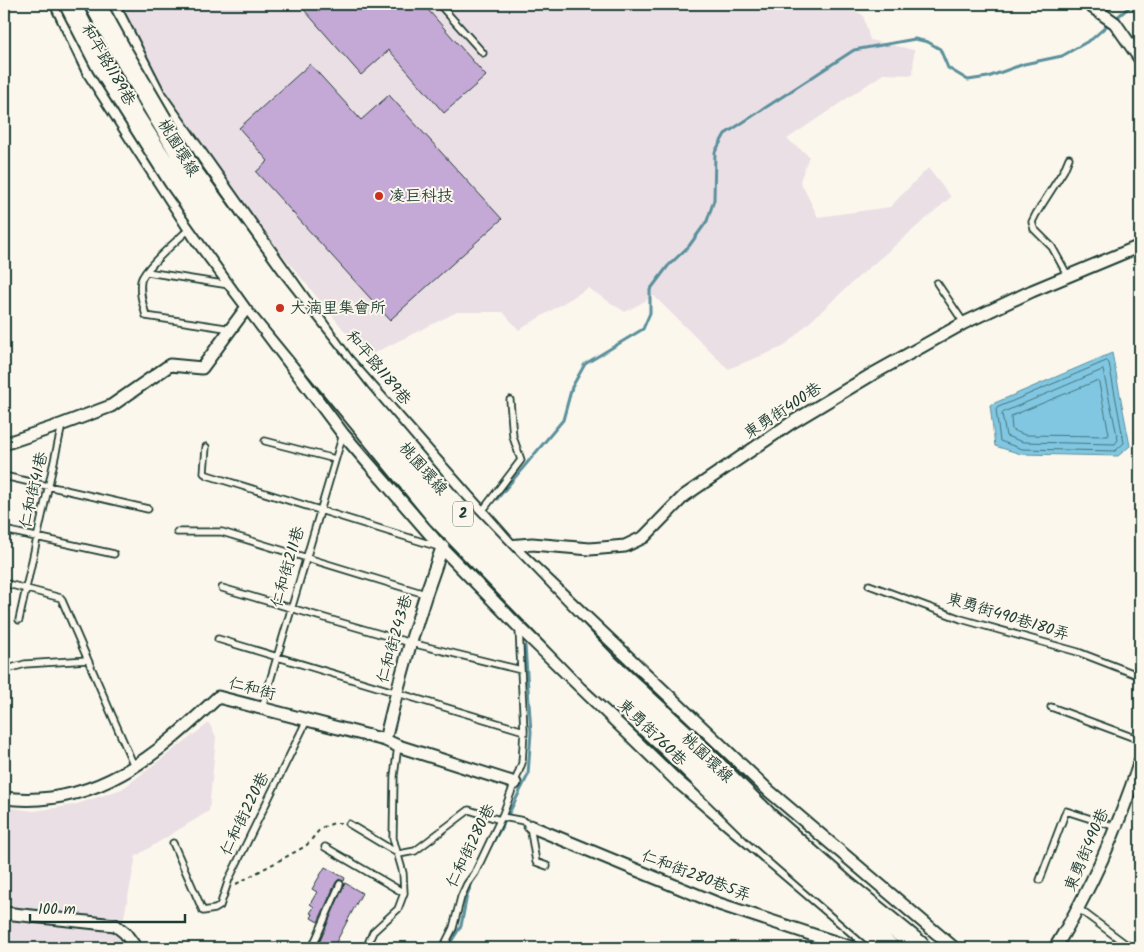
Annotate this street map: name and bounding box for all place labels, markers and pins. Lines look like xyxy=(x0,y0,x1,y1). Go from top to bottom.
place label: 凌巨科技 xyxy=(389,184,453,209)
marker: 凌巨科技 xyxy=(373,190,385,202)
place label: 大湳里集會所 xyxy=(290,296,386,321)
marker: 大湳里集會所 xyxy=(274,302,286,314)

